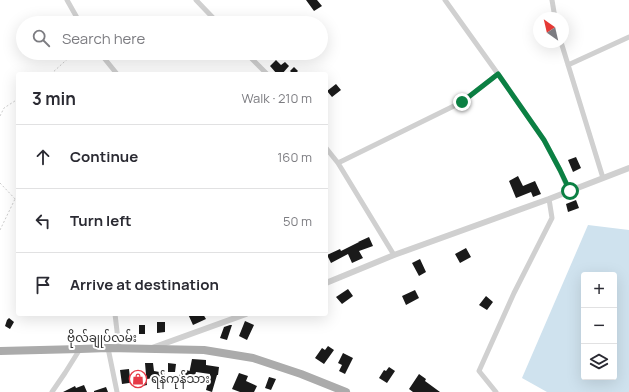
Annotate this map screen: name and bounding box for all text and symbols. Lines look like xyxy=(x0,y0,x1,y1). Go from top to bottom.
north arrow xyxy=(533,12,569,48)
search box xyxy=(16,16,328,60)
icon: search xyxy=(30,27,52,49)
text: Search here xyxy=(62,28,145,49)
text: 3 min xyxy=(32,87,76,110)
text: Walk · 210 m xyxy=(242,89,312,107)
route end xyxy=(453,93,471,111)
icon: ahead xyxy=(32,146,54,168)
text: Continue xyxy=(70,146,138,167)
text: 160 m xyxy=(277,148,312,166)
route start xyxy=(561,182,579,200)
icon: left xyxy=(32,210,54,232)
text: Turn left xyxy=(70,210,132,231)
text: 50 m xyxy=(283,212,312,230)
map controls xyxy=(581,272,617,380)
button: + xyxy=(581,272,617,308)
icon: arrive xyxy=(32,274,54,296)
text: Arrive at destination xyxy=(70,274,219,295)
button: − xyxy=(581,308,617,344)
street label: ဗိုလ်ချုပ်လမ်း xyxy=(67,329,137,348)
button: layers xyxy=(581,344,617,380)
shop icon: ရန်ကုန်သား xyxy=(128,369,148,389)
place label: ရန်ကုန်သား xyxy=(151,370,210,389)

